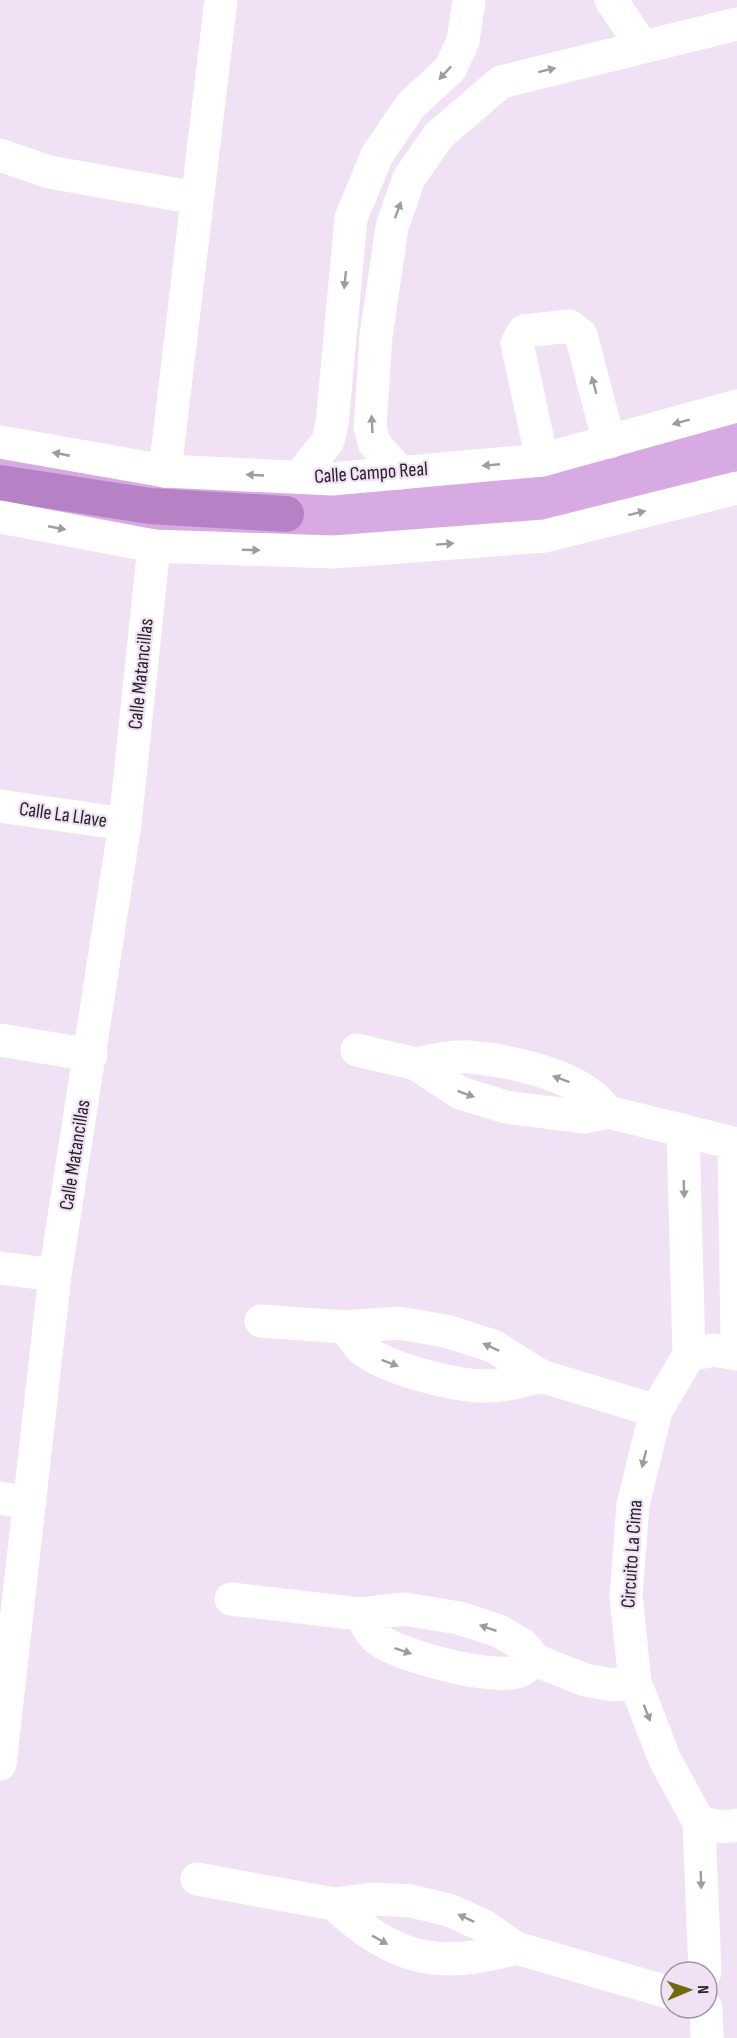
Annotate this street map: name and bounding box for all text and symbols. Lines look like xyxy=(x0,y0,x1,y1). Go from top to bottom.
one-way arrow xyxy=(538,65,557,75)
one-way arrow xyxy=(438,66,452,80)
one-way arrow xyxy=(393,201,403,219)
one-way arrow xyxy=(340,271,349,290)
one-way arrow xyxy=(589,376,599,394)
one-way arrow xyxy=(367,414,376,433)
one-way arrow xyxy=(671,418,689,427)
one-way arrow xyxy=(52,449,71,458)
street label: Calle Campo Real xyxy=(313,457,429,489)
one-way arrow xyxy=(481,460,500,470)
one-way arrow xyxy=(245,471,264,480)
one-way arrow xyxy=(628,507,646,517)
one-way arrow xyxy=(48,524,67,533)
one-way arrow xyxy=(436,539,455,549)
one-way arrow xyxy=(241,545,260,554)
street label: Calle Matancillas xyxy=(123,617,159,731)
street label: Calle La Llave xyxy=(18,797,108,833)
one-way arrow xyxy=(552,1074,570,1084)
one-way arrow xyxy=(457,1089,475,1099)
street label: Calle Matancillas xyxy=(54,1098,96,1212)
one-way arrow xyxy=(680,1179,689,1198)
one-way arrow xyxy=(482,1342,499,1351)
one-way arrow xyxy=(381,1358,399,1368)
one-way arrow xyxy=(639,1450,649,1468)
street label: Circuito La Cima xyxy=(616,1499,648,1609)
one-way arrow xyxy=(479,1622,497,1632)
one-way arrow xyxy=(394,1647,412,1656)
one-way arrow xyxy=(642,1704,652,1722)
one-way arrow xyxy=(696,1871,706,1890)
one-way arrow xyxy=(457,1913,474,1922)
one-way arrow xyxy=(372,1935,389,1945)
north arrow xyxy=(659,1960,719,2020)
text: N xyxy=(693,1985,712,1994)

